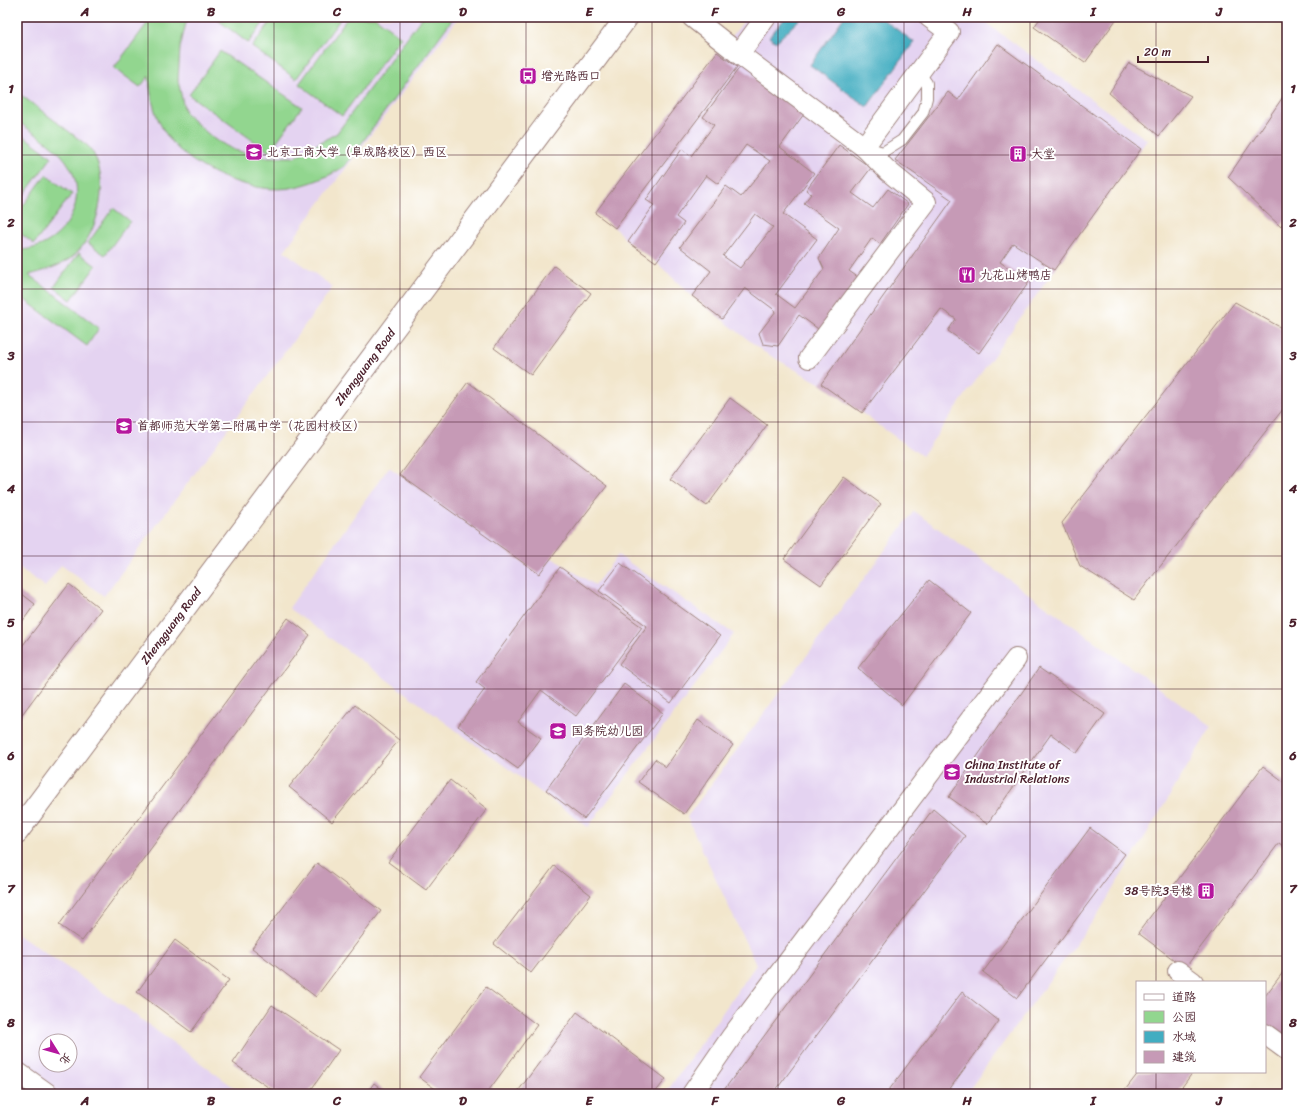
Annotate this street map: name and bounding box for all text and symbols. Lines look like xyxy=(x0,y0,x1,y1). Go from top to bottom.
text: A xyxy=(80,0,89,23)
text: B xyxy=(207,0,216,23)
text: C xyxy=(332,0,342,23)
text: D xyxy=(459,0,467,23)
text: E xyxy=(585,0,594,23)
text: F xyxy=(710,0,719,23)
text: G xyxy=(836,0,846,23)
text: H xyxy=(961,0,972,23)
text: I xyxy=(1089,0,1097,23)
text: J xyxy=(1215,0,1223,23)
scale bar xyxy=(1138,38,1208,64)
text: 20 m xyxy=(1144,41,1171,63)
place label: 增光路西口 xyxy=(541,65,601,87)
bus stop icon: 增光路西口 xyxy=(518,66,538,86)
text: 1 xyxy=(8,77,14,100)
text: 1 xyxy=(1290,77,1296,100)
place label: 北京工商大学（阜成路校区）西区 xyxy=(267,141,447,163)
school or university icon: 北京工商大学（阜成路校区）西区 xyxy=(244,142,264,162)
place label: 大堂 xyxy=(1031,143,1055,165)
building icon: 大堂 xyxy=(1008,144,1028,164)
text: 2 xyxy=(6,211,15,234)
text: 2 xyxy=(1288,211,1297,234)
place label: 九花山烤鸭店 xyxy=(980,264,1052,286)
restaurant icon: 九花山烤鸭店 xyxy=(957,265,977,285)
street label: Zhengguang Road xyxy=(329,322,402,410)
text: 3 xyxy=(6,344,15,367)
text: 3 xyxy=(1288,344,1297,367)
place label: 首都师范大学第二附属中学（花园村校区） xyxy=(137,415,365,437)
school or university icon: 首都师范大学第二附属中学（花园村校区） xyxy=(114,416,134,436)
text: 4 xyxy=(6,477,16,500)
text: 4 xyxy=(1288,477,1298,500)
street label: Zhengguang Road xyxy=(135,581,208,669)
text: 5 xyxy=(7,611,15,634)
text: 5 xyxy=(1289,611,1297,634)
place label: 国务院幼儿园 xyxy=(571,720,643,742)
school or university icon: 国务院幼儿园 xyxy=(548,721,568,741)
text: 6 xyxy=(6,744,15,767)
text: 6 xyxy=(1288,744,1297,767)
place label: China Institute of Industrial Relations xyxy=(964,754,1070,790)
school or university icon: China Institute of Industrial Relations xyxy=(942,762,962,782)
text: 7 xyxy=(7,877,16,900)
text: 7 xyxy=(1289,877,1298,900)
place label: 38号院3号楼 xyxy=(1125,880,1193,902)
building icon: 38号院3号楼 xyxy=(1196,881,1216,901)
legend xyxy=(1136,981,1266,1073)
text: 道路 xyxy=(1172,986,1196,1008)
text: 公园 xyxy=(1172,1006,1196,1028)
text: 8 xyxy=(6,1011,15,1034)
text: 8 xyxy=(1288,1011,1297,1034)
text: 水域 xyxy=(1172,1026,1196,1048)
north arrow xyxy=(38,1033,78,1073)
text: 建筑 xyxy=(1172,1046,1196,1068)
text: 北 xyxy=(55,1049,76,1069)
text: A xyxy=(80,1089,89,1111)
text: B xyxy=(207,1089,216,1111)
text: C xyxy=(332,1089,342,1111)
text: D xyxy=(459,1089,467,1111)
text: E xyxy=(585,1089,594,1111)
text: F xyxy=(710,1089,719,1111)
text: G xyxy=(836,1089,846,1111)
text: H xyxy=(961,1089,972,1111)
text: I xyxy=(1089,1089,1097,1111)
text: J xyxy=(1215,1089,1223,1111)

